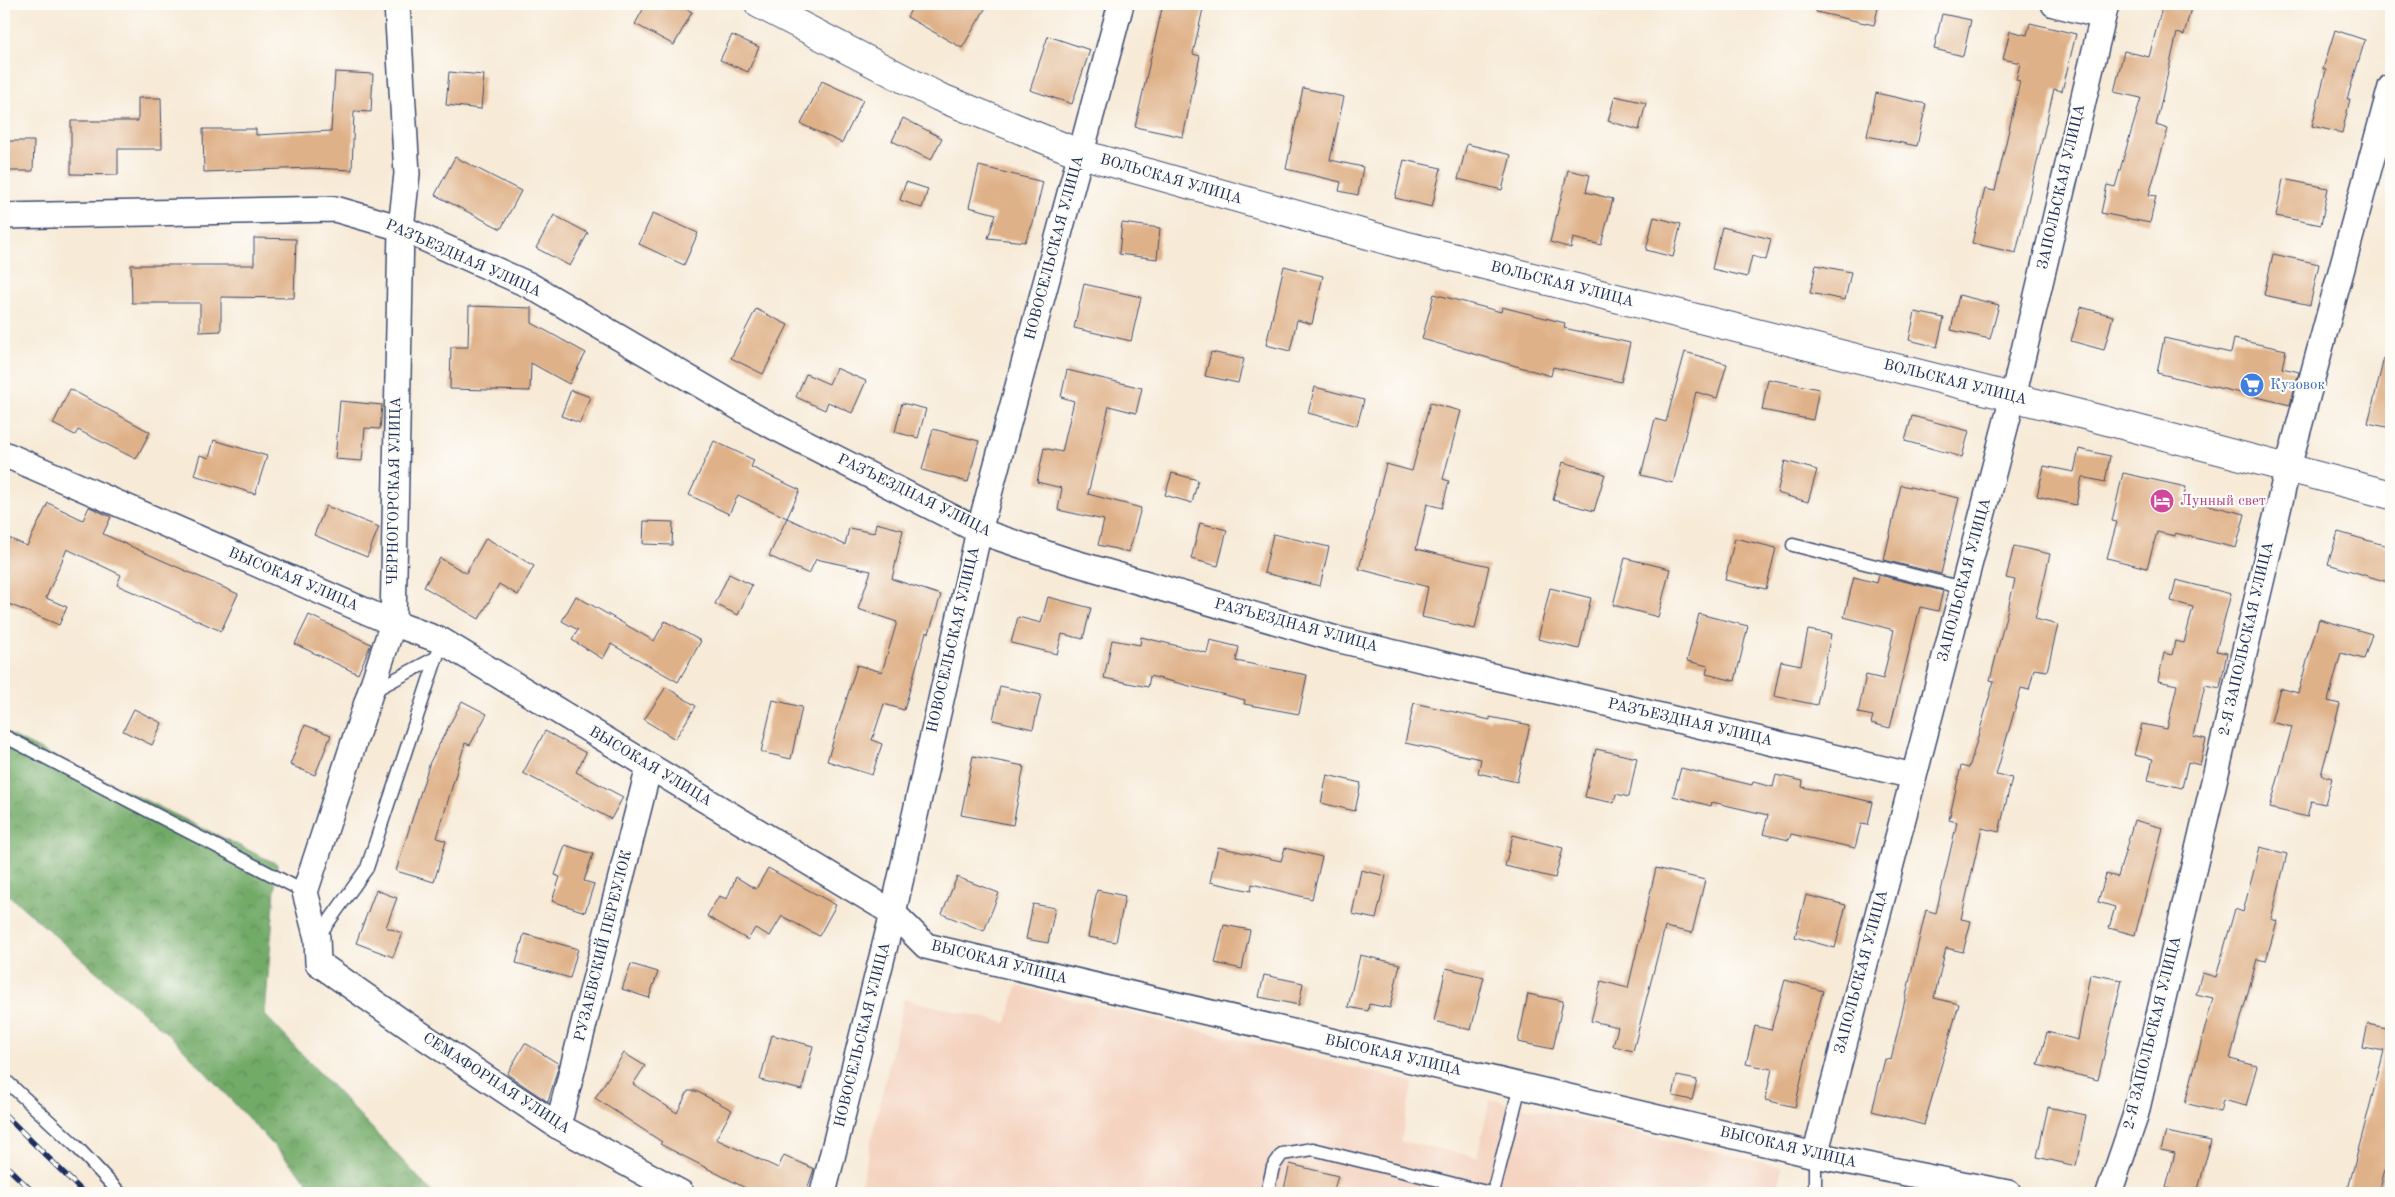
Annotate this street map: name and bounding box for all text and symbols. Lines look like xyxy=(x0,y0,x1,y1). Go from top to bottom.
street label: ЗАПОЛЬСКАЯ УЛИЦА xyxy=(2036,103,2088,271)
street label: ВОЛЬСКАЯ УЛИЦА xyxy=(1098,153,1244,208)
street label: НОВОСЕЛЬСКАЯ УЛИЦА xyxy=(1023,154,1087,342)
street label: РАЗЪЕЗДНАЯ УЛИЦА xyxy=(383,218,544,300)
street label: ВОЛЬСКАЯ УЛИЦА xyxy=(1489,260,1636,310)
street label: ВОЛЬСКАЯ УЛИЦА xyxy=(1882,358,2029,408)
supermarket icon: Кузовок xyxy=(2239,372,2265,398)
place label: Кузовок xyxy=(2270,378,2325,393)
street label: ЧЕРНОГОРСКАЯ УЛИЦА xyxy=(386,396,404,585)
street label: РАЗЪЕЗДНАЯ УЛИЦА xyxy=(835,452,994,540)
hotel icon: Лунный свет xyxy=(2149,488,2175,514)
place label: Лунный свет xyxy=(2180,494,2266,509)
street label: ЗАПОЛЬСКАЯ УЛИЦА xyxy=(1936,496,1994,664)
street label: 2-Я ЗАПОЛЬСКАЯ УЛИЦА xyxy=(2217,540,2277,737)
street label: НОВОСЕЛЬСКАЯ УЛИЦА xyxy=(925,545,983,734)
street label: ВЫСОКАЯ УЛИЦА xyxy=(226,546,361,614)
street label: РАЗЪЕЗДНАЯ УЛИЦА xyxy=(1212,597,1380,655)
street label: РАЗЪЕЗДНАЯ УЛИЦА xyxy=(1606,697,1775,749)
street label: ВЫСОКАЯ УЛИЦА xyxy=(586,724,714,810)
street label: РУЗАЕВСКИЙ ПЕРЕУЛОК xyxy=(569,848,635,1043)
street label: ЗАПОЛЬСКАЯ УЛИЦА xyxy=(1833,888,1891,1056)
street label: 2-Я ЗАПОЛЬСКАЯ УЛИЦА xyxy=(2122,934,2184,1131)
street label: ВЫСОКАЯ УЛИЦА xyxy=(929,939,1069,987)
street label: НОВОСЕЛЬСКАЯ УЛИЦА xyxy=(833,940,893,1129)
street label: СЕМАФОРНАЯ УЛИЦА xyxy=(420,1031,573,1137)
street label: ВЫСОКАЯ УЛИЦА xyxy=(1323,1033,1463,1079)
street label: ВЫСОКАЯ УЛИЦА xyxy=(1718,1125,1858,1171)

